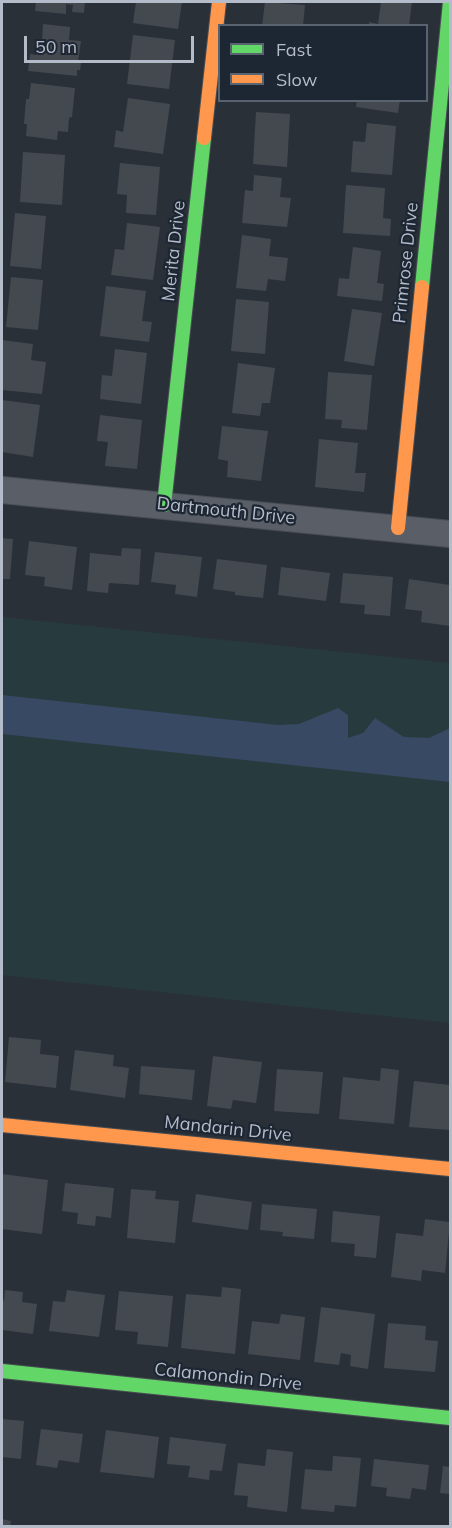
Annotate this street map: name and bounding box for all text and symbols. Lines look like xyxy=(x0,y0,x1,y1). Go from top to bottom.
scale bar xyxy=(27,24,196,62)
legend xyxy=(218,24,428,102)
text: 50 m xyxy=(35,35,77,58)
text: Fast xyxy=(276,38,312,61)
text: Slow xyxy=(276,68,317,91)
street label: Merita Drive xyxy=(158,199,190,303)
street label: Primrose Drive xyxy=(389,201,423,325)
street label: Dartmouth Drive xyxy=(156,493,296,529)
street label: Mandarin Drive xyxy=(163,1112,293,1146)
street label: Calamondin Drive xyxy=(153,1359,303,1395)

